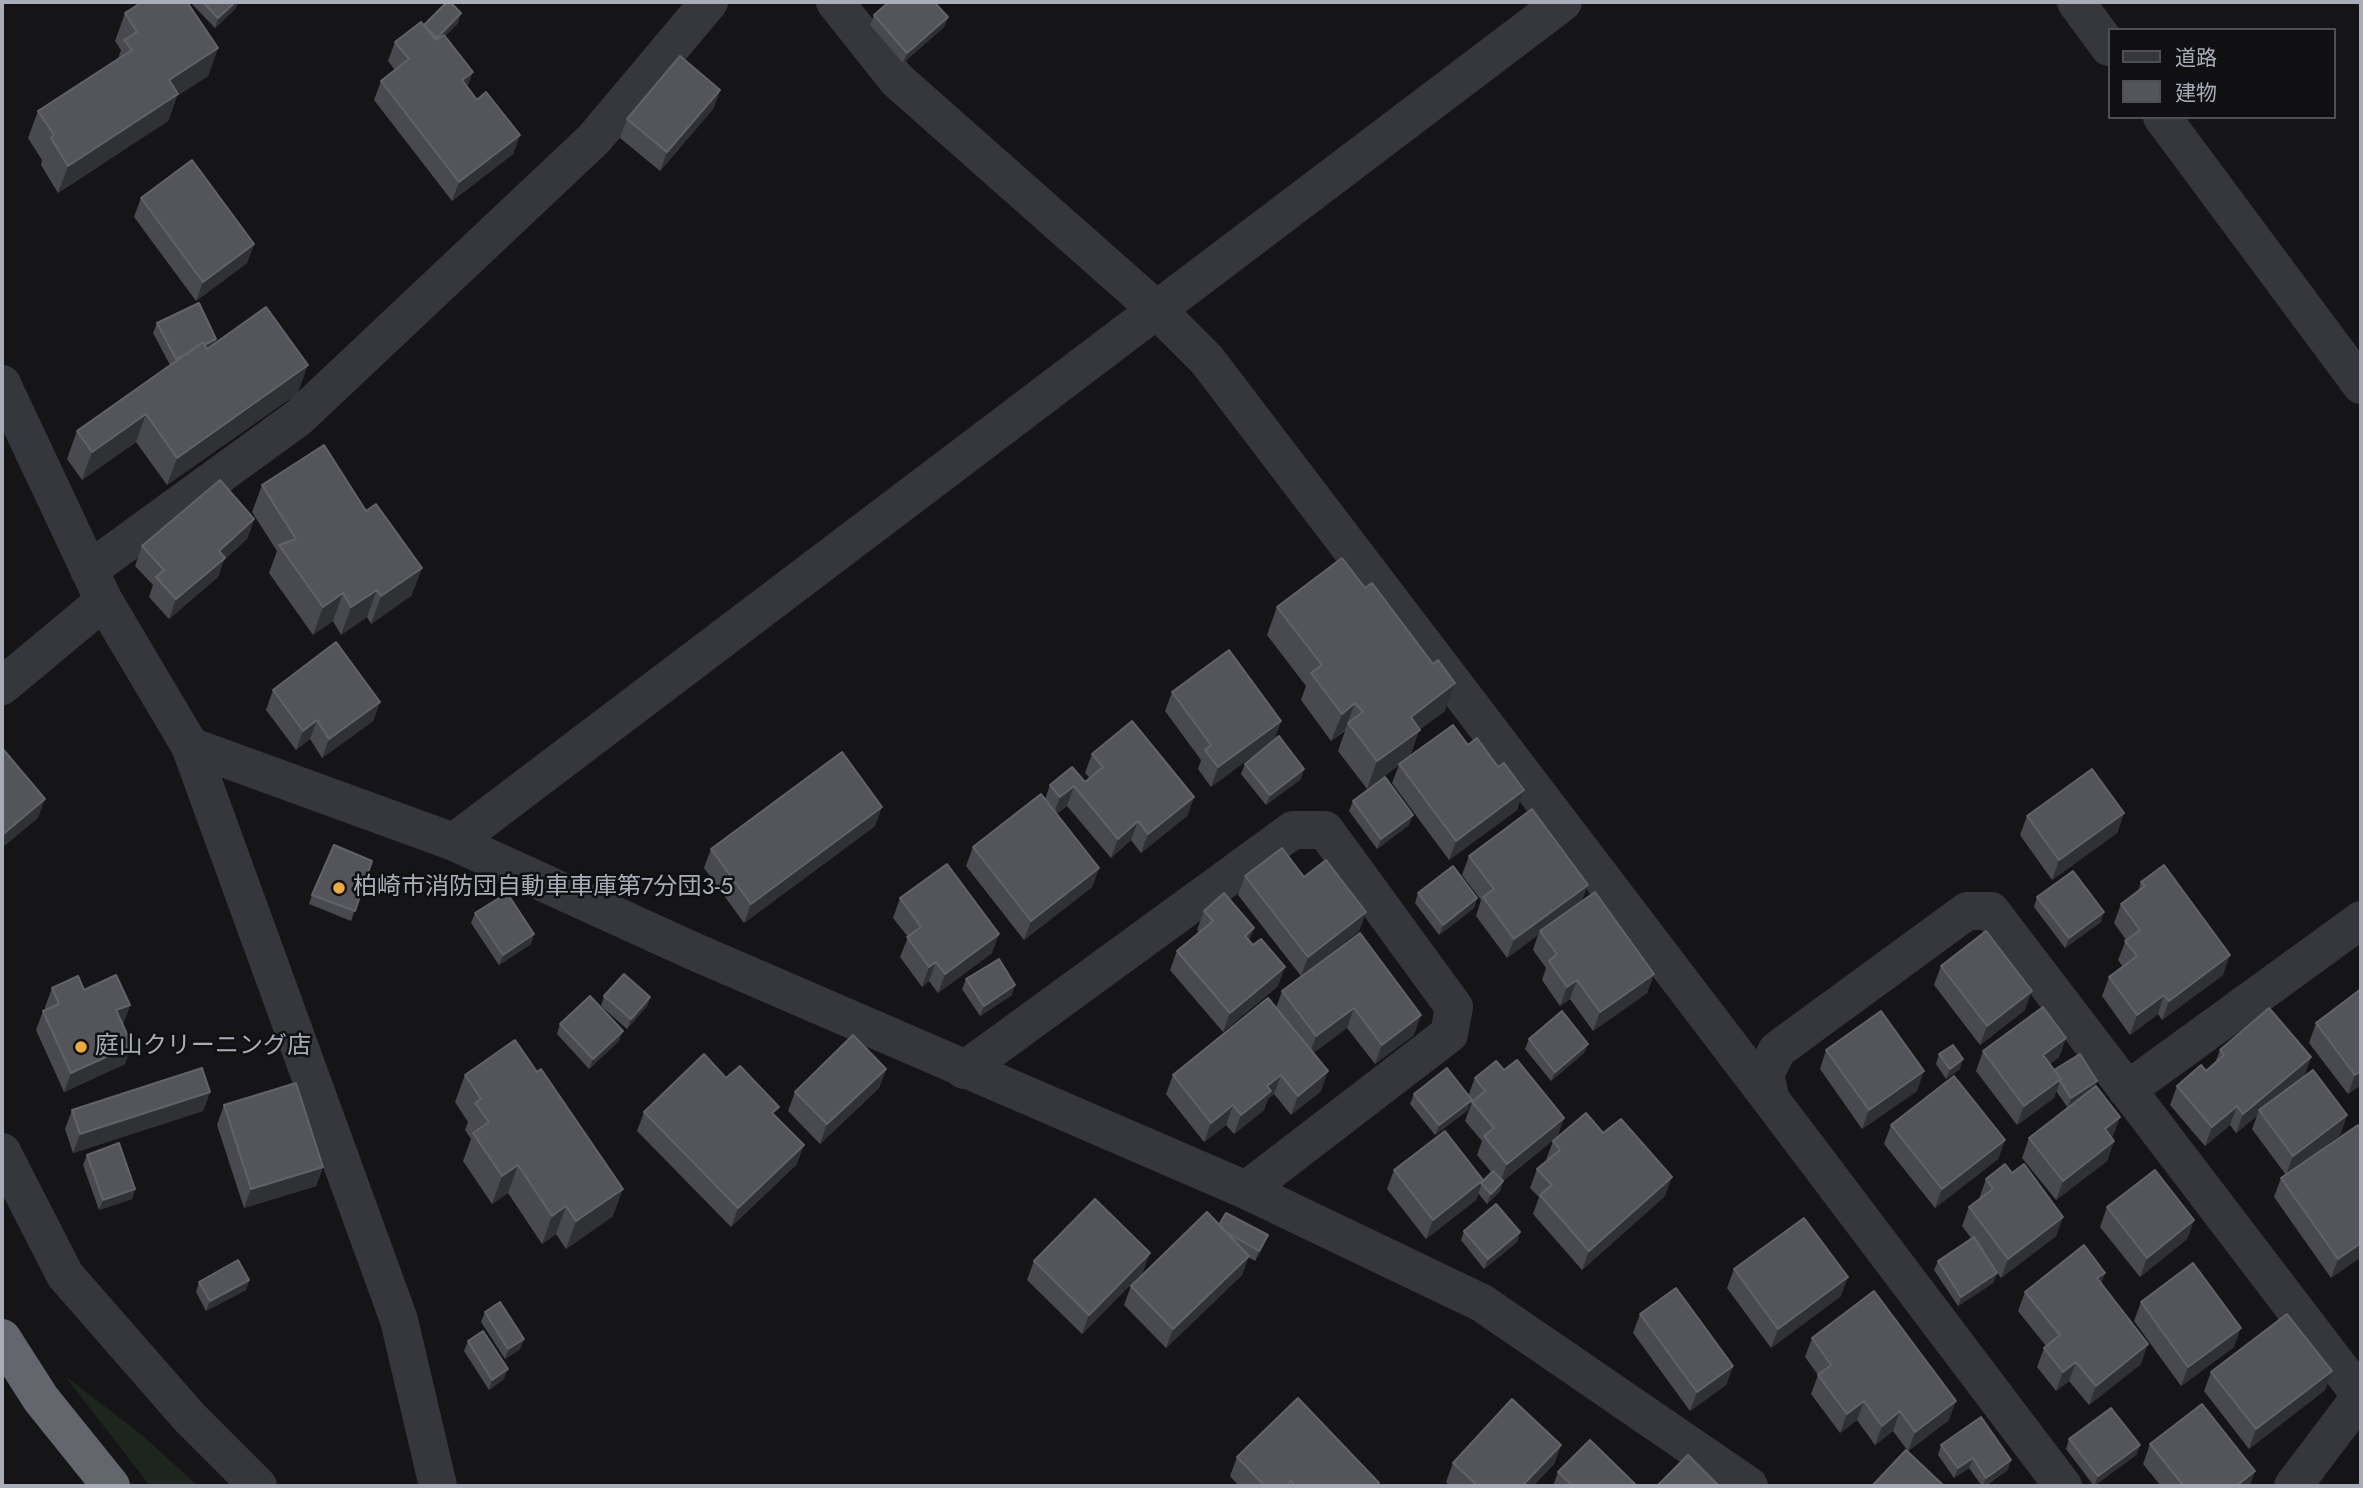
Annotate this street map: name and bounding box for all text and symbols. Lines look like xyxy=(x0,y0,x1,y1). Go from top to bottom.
legend xyxy=(2108,28,2335,119)
text: 道路 xyxy=(2175,43,2217,73)
text: 建物 xyxy=(2175,78,2217,108)
place label: 柏崎市消防団自動車車庫第7分団3-5 xyxy=(353,874,733,902)
marker: 柏崎市消防団自動車車庫第7分団3-5 xyxy=(331,880,347,896)
place label: 庭山クリーニング店 xyxy=(95,1033,311,1061)
marker: 庭山クリーニング店 xyxy=(73,1039,89,1055)

